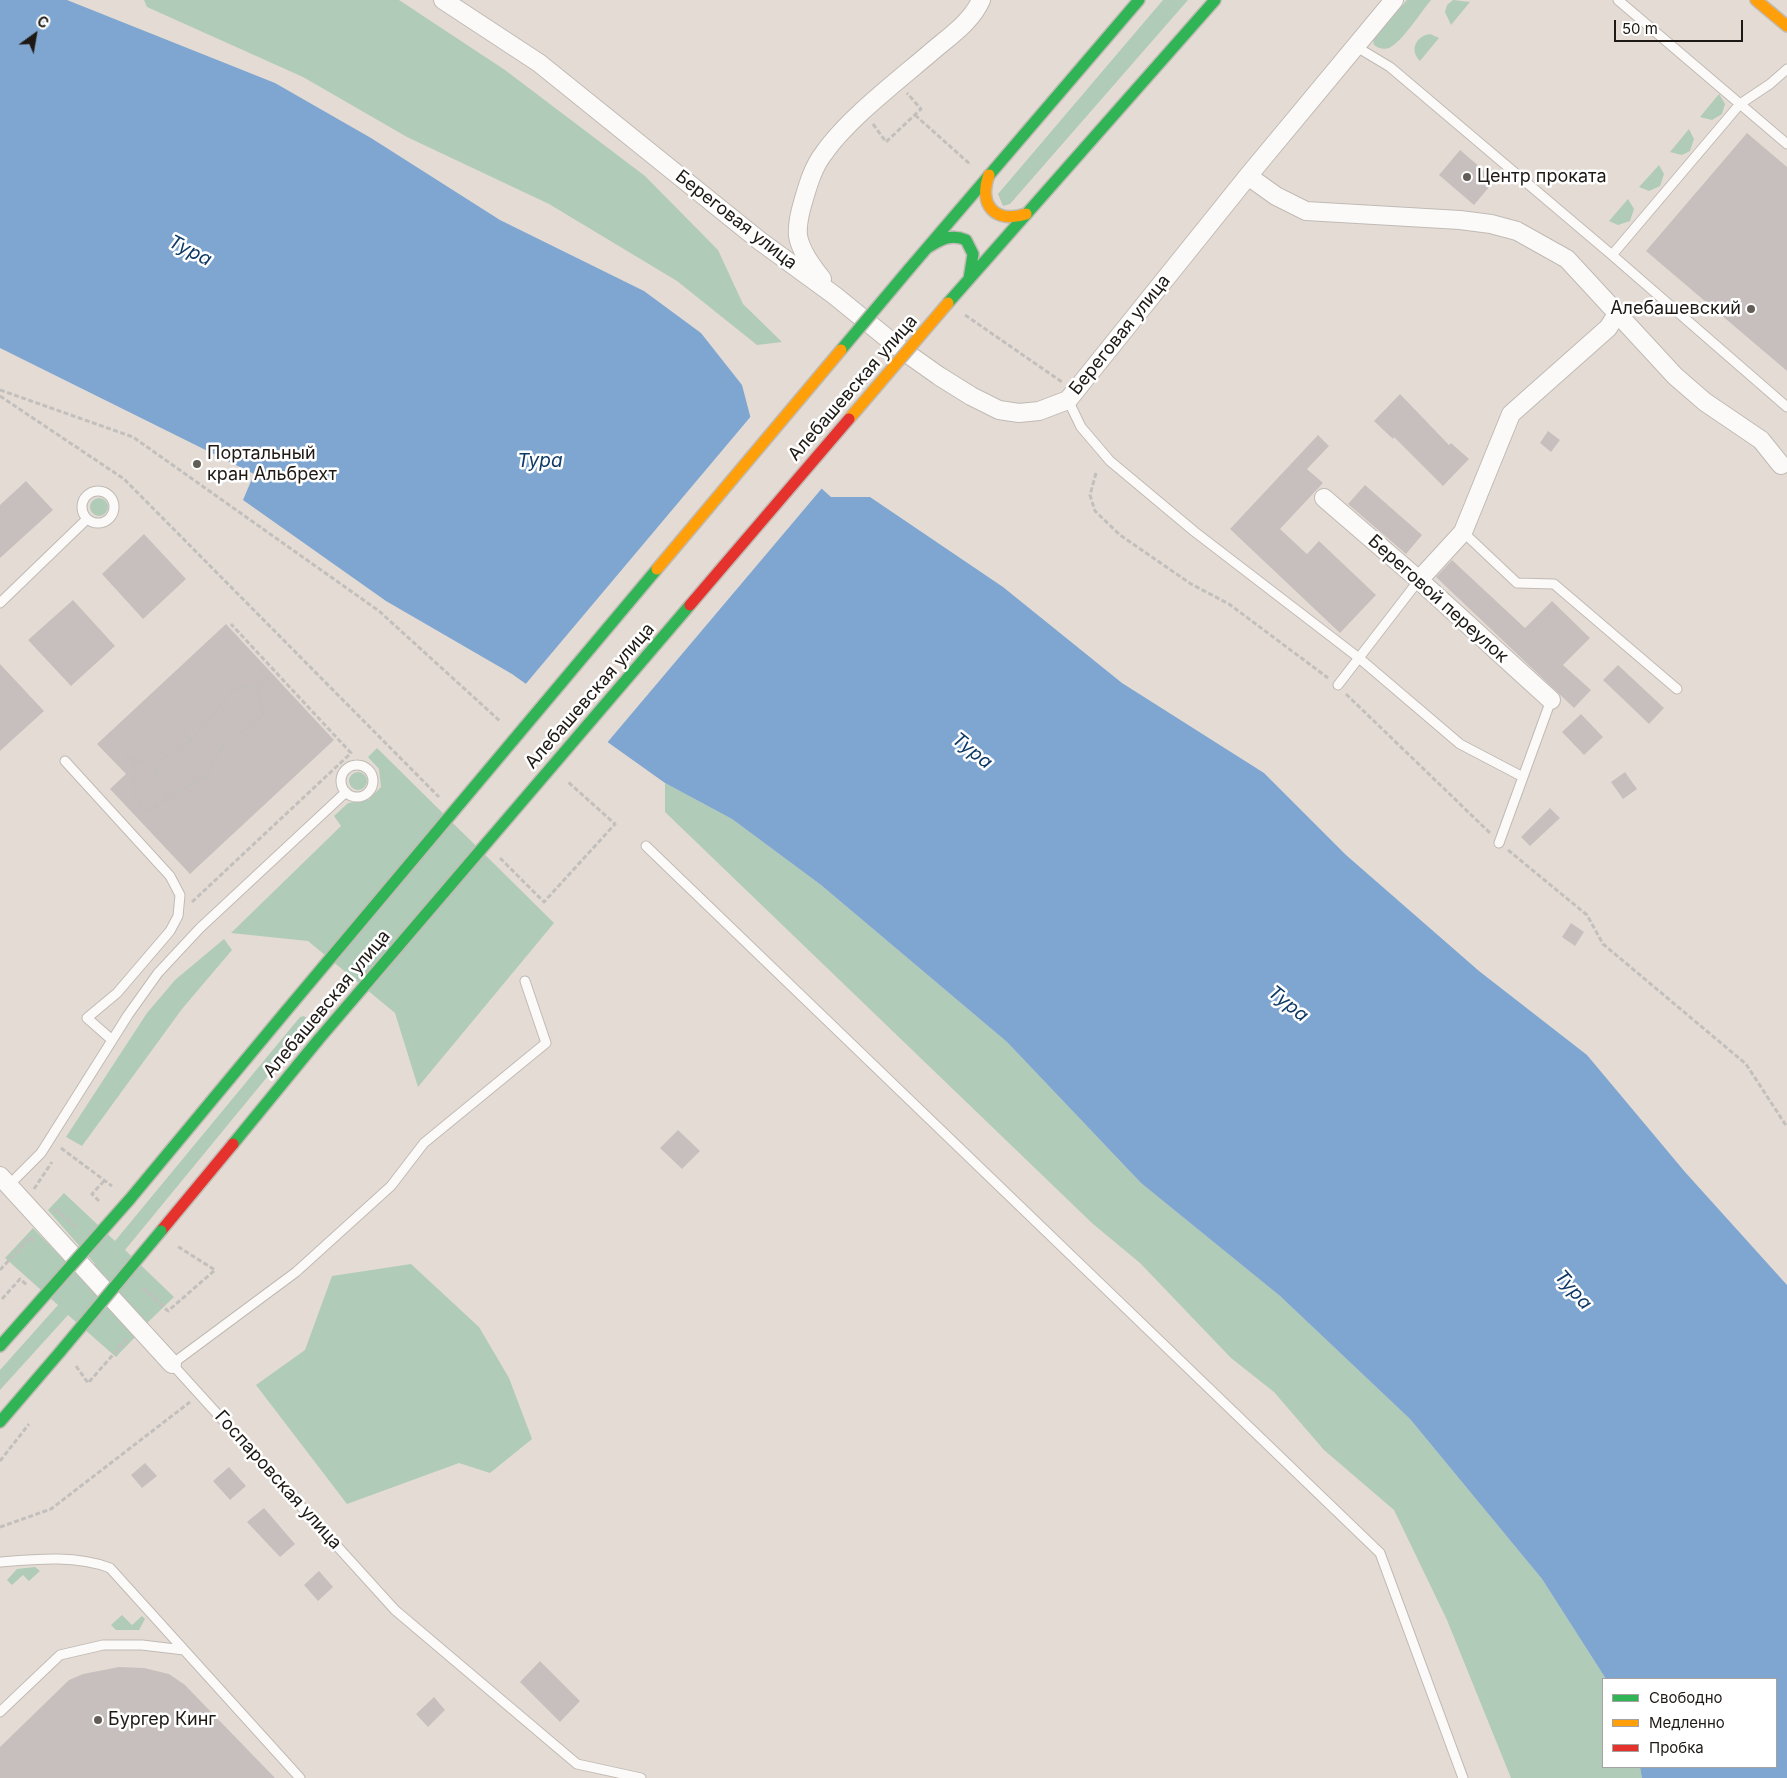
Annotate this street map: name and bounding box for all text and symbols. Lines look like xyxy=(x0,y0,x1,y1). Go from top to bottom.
north arrow xyxy=(10,10,60,60)
scale bar xyxy=(1617,10,1746,42)
text: С xyxy=(34,12,52,32)
text: 50 m xyxy=(1622,19,1658,38)
street label: Береговая улица xyxy=(671,166,801,274)
place label: Центр проката xyxy=(1477,166,1607,188)
marker: Центр проката xyxy=(1461,171,1473,183)
water label: Тура xyxy=(165,231,215,271)
street label: Береговая улица xyxy=(1065,271,1175,399)
place label: Алебашевский xyxy=(1610,298,1741,320)
marker: Алебашевский xyxy=(1745,303,1757,315)
street label: Алебашевская улица xyxy=(784,311,922,465)
place label: Портальный кран Альбрехт xyxy=(207,443,337,486)
water label: Тура xyxy=(517,450,563,472)
marker: Портальный кран Альбрехт xyxy=(191,458,203,470)
street label: Береговой переулок xyxy=(1363,530,1513,668)
street label: Алебашевская улица xyxy=(521,619,659,773)
water label: Тура xyxy=(947,728,997,774)
street label: Алебашевская улица xyxy=(259,926,395,1082)
water label: Тура xyxy=(1263,981,1313,1027)
water label: Тура xyxy=(1550,1265,1596,1315)
street label: Госпаровская улица xyxy=(210,1406,346,1554)
legend xyxy=(1602,1678,1777,1768)
text: Свободно xyxy=(1649,1688,1723,1707)
place label: Бургер Кинг xyxy=(108,1709,216,1731)
text: Медленно xyxy=(1649,1713,1725,1732)
marker: Бургер Кинг xyxy=(92,1714,104,1726)
text: Пробка xyxy=(1649,1738,1704,1757)

